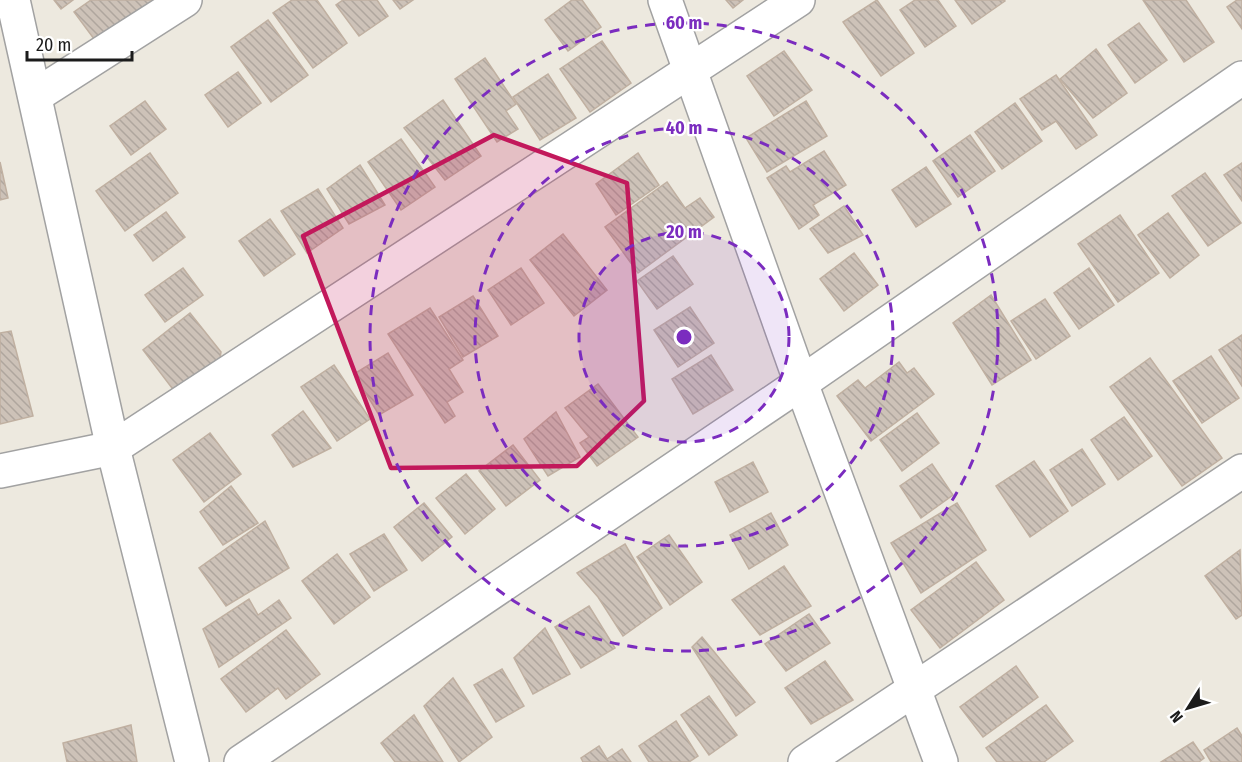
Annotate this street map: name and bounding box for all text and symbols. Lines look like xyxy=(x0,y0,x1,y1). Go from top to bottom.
text: 60 m xyxy=(666,12,702,34)
scale bar xyxy=(27,24,132,62)
text: 20 m xyxy=(36,34,71,56)
text: 40 m xyxy=(666,117,702,139)
text: 20 m xyxy=(665,221,702,243)
centre of rings xyxy=(674,327,694,347)
north arrow xyxy=(1158,678,1218,738)
text: N xyxy=(1166,707,1187,726)

